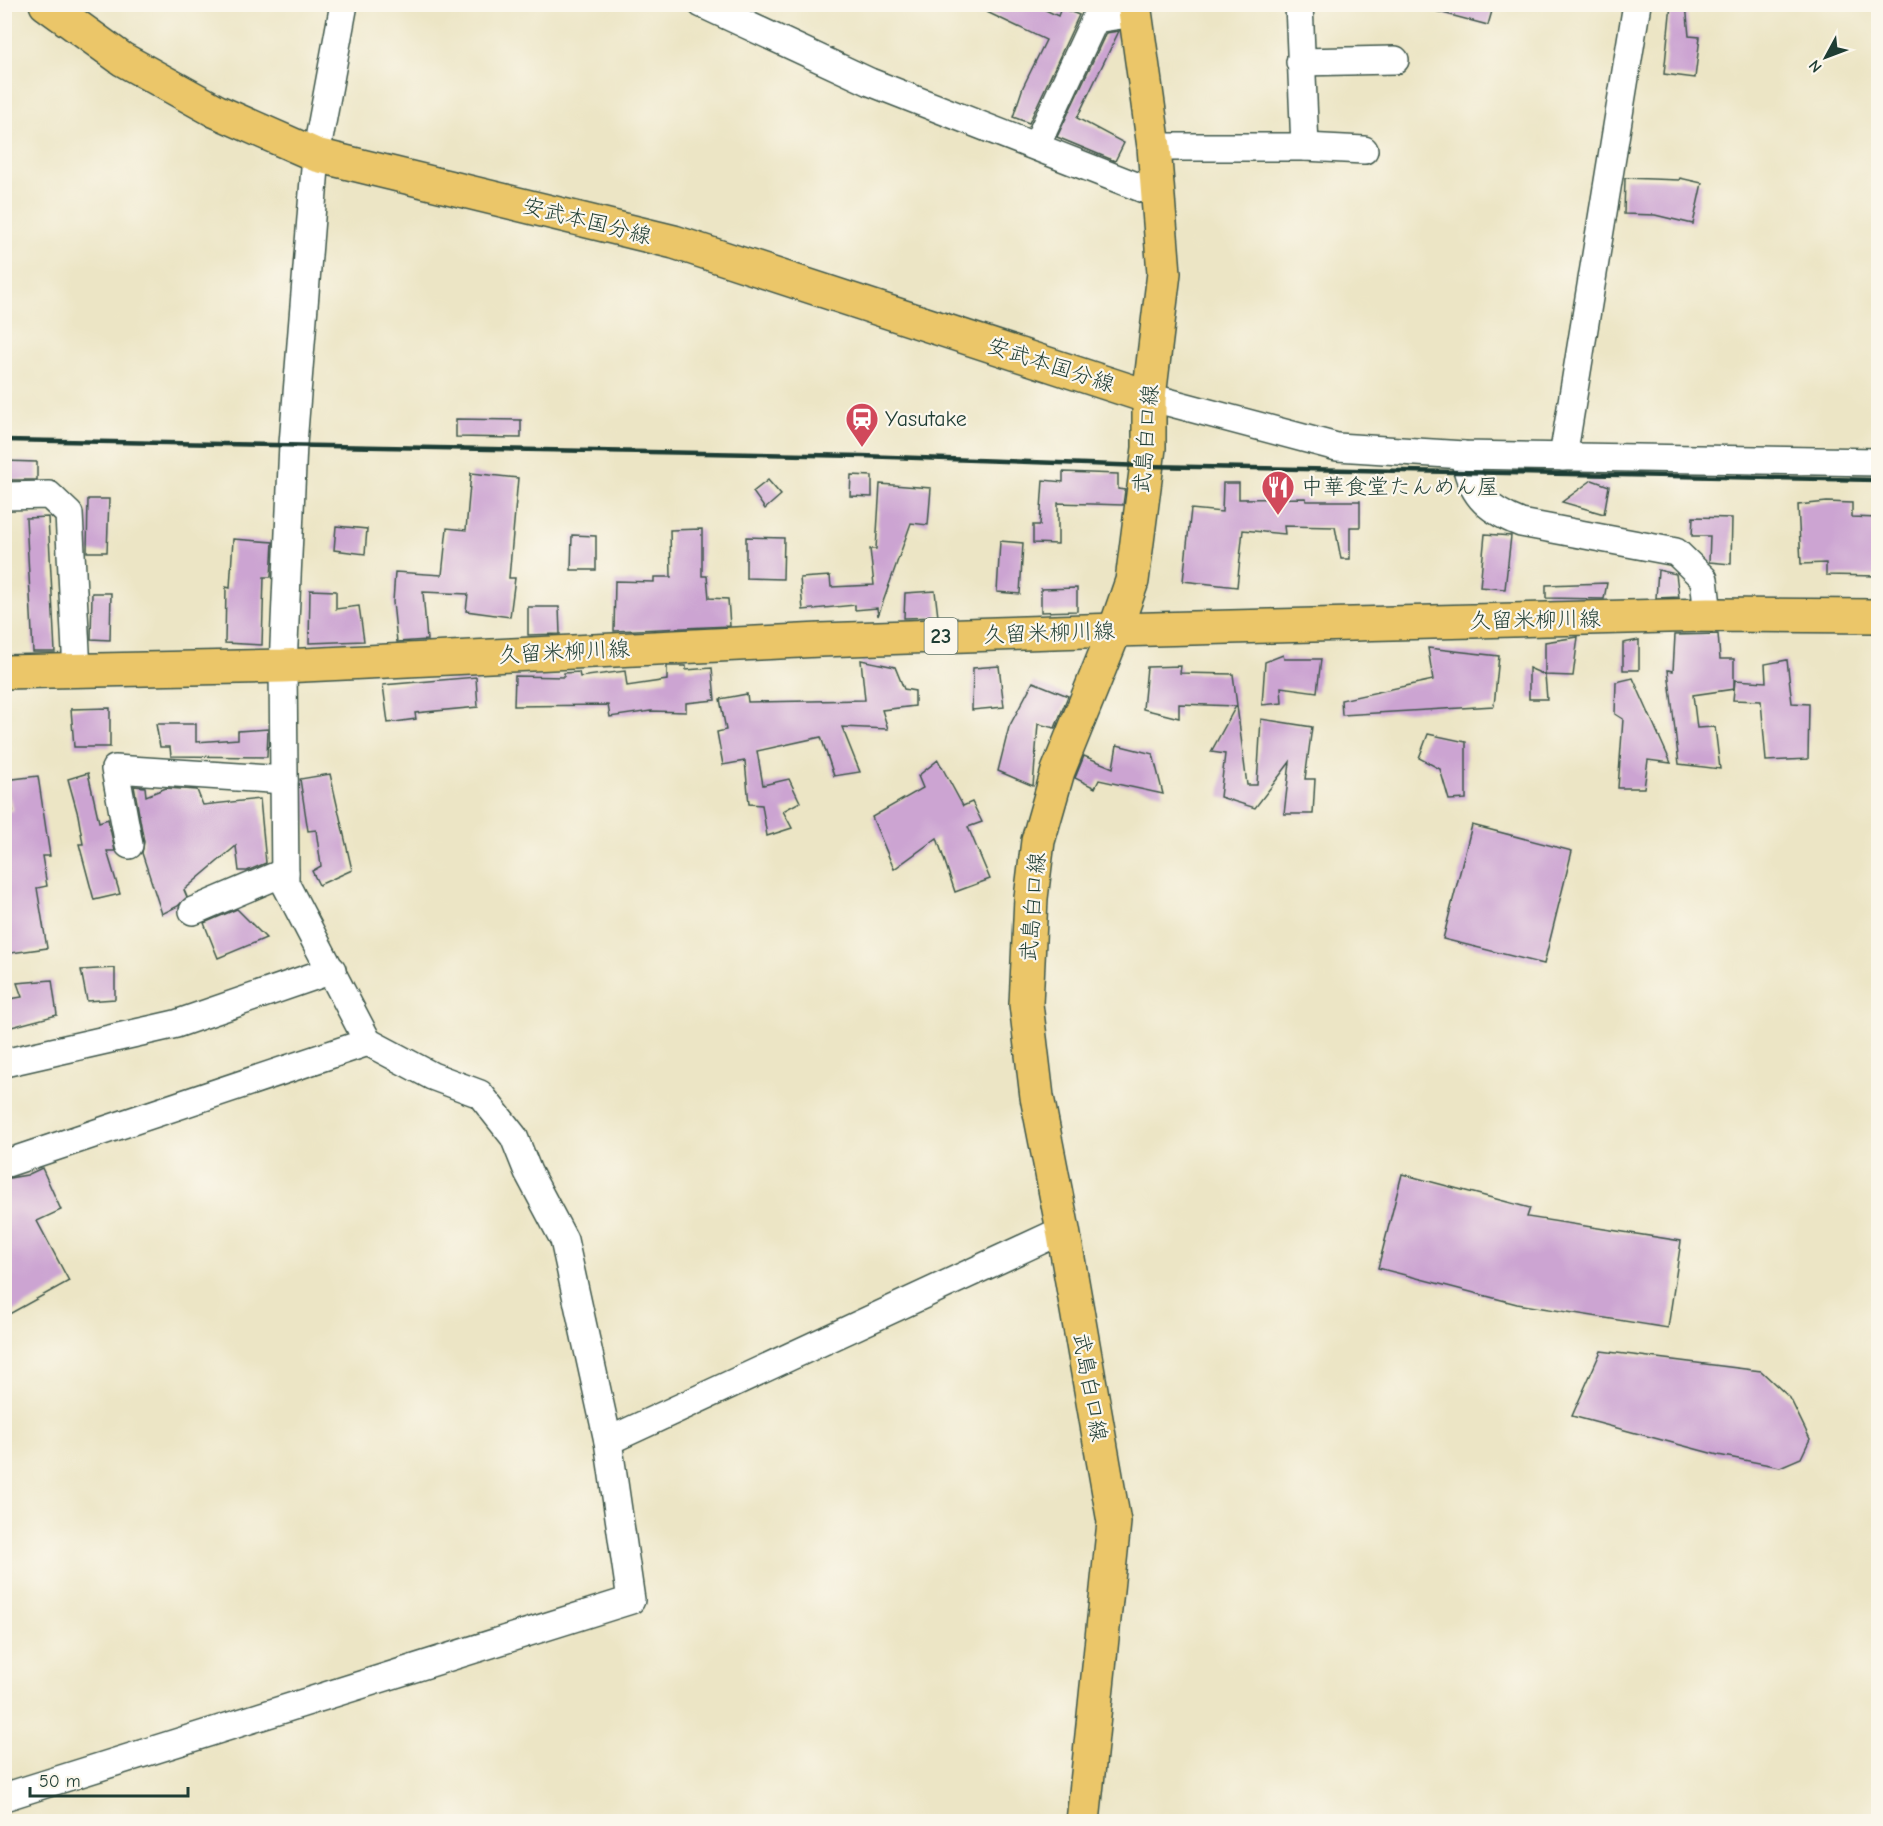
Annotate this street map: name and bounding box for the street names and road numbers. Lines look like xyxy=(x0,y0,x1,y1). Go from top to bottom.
street label: 安武本国分線 xyxy=(520,192,654,250)
street label: 安武本国分線 xyxy=(984,332,1118,398)
street label: 武島白口線 xyxy=(1128,383,1164,495)
street label: 久留米柳川線 xyxy=(1469,606,1601,634)
road number: 23 xyxy=(924,618,958,654)
street label: 久留米柳川線 xyxy=(983,618,1115,648)
street label: 久留米柳川線 xyxy=(497,636,631,668)
street label: 武島白口線 xyxy=(1015,851,1051,963)
street label: 武島白口線 xyxy=(1068,1331,1112,1443)

